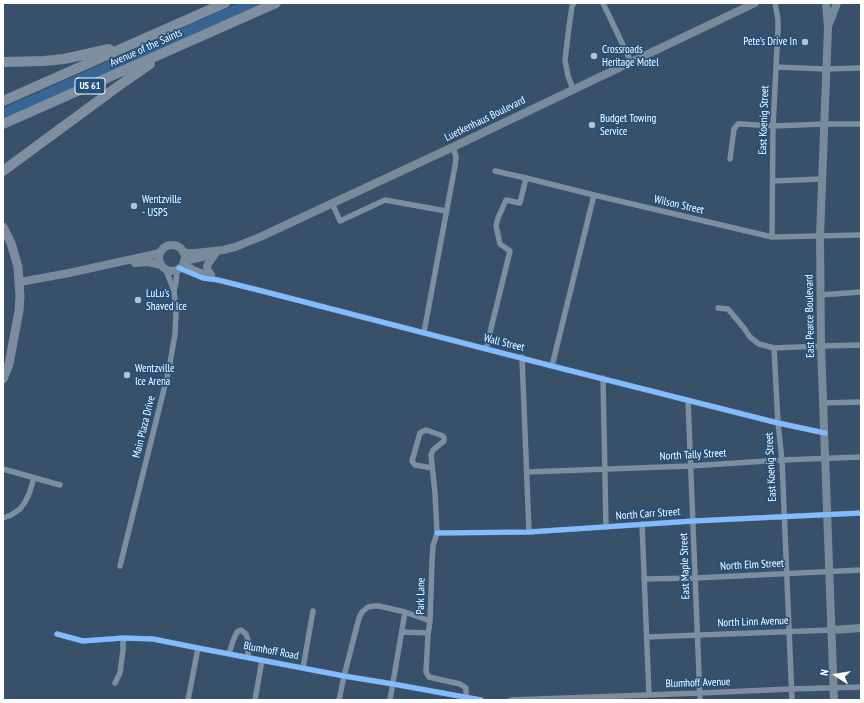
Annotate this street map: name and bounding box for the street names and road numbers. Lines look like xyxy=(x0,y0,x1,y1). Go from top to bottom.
street label: Avenue of the Saints xyxy=(108,26,184,70)
road number: US 61 xyxy=(75,78,105,94)
street label: East Koenig Street xyxy=(756,85,772,155)
street label: Luetkenhaus Boulevard xyxy=(442,94,528,144)
street label: Wilson Street xyxy=(653,193,705,217)
street label: East Pearce Boulevard xyxy=(803,274,817,358)
street label: Wall Street xyxy=(482,332,526,354)
street label: Main Plaza Drive xyxy=(130,395,158,459)
street label: East Koenig Street xyxy=(763,432,779,502)
street label: North Tally Street xyxy=(659,447,727,463)
street label: North Carr Street xyxy=(615,505,681,523)
street label: East Maple Street xyxy=(677,532,693,600)
street label: North Elm Street xyxy=(720,557,784,573)
street label: Park Lane xyxy=(414,577,428,615)
street label: North Linn Avenue xyxy=(717,614,789,630)
street label: Blumhoff Road xyxy=(242,639,300,663)
street label: Blumhoff Avenue xyxy=(665,675,731,691)

